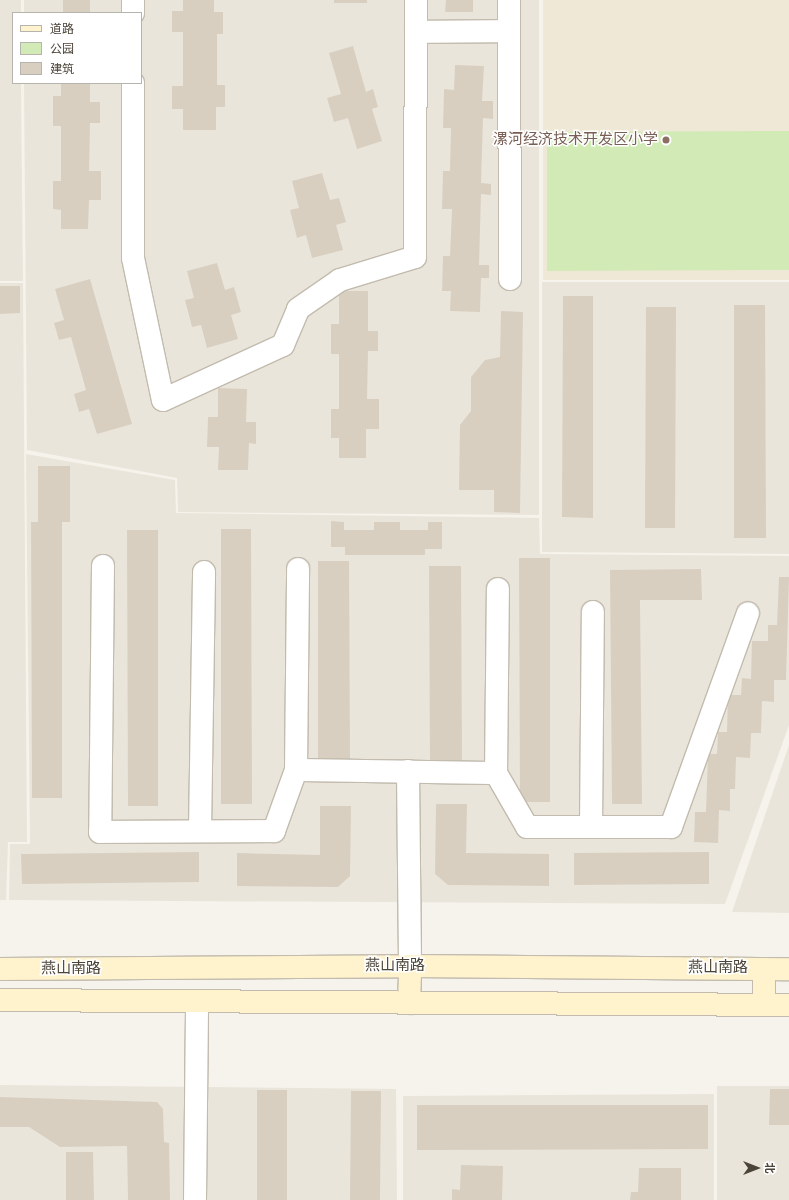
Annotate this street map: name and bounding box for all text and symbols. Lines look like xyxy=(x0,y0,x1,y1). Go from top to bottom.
legend xyxy=(12,12,142,84)
text: 道路 xyxy=(50,22,74,37)
text: 公园 xyxy=(50,42,74,57)
text: 建筑 xyxy=(50,62,74,77)
place label: 漯河经济技术开发区小学 xyxy=(493,131,658,149)
marker: 漯河经济技术开发区小学 xyxy=(661,135,671,145)
street label: 燕山南路 xyxy=(365,957,425,975)
street label: 燕山南路 xyxy=(688,959,748,977)
street label: 燕山南路 xyxy=(41,960,101,978)
north arrow xyxy=(737,1148,777,1188)
text: 北 xyxy=(763,1163,776,1174)

